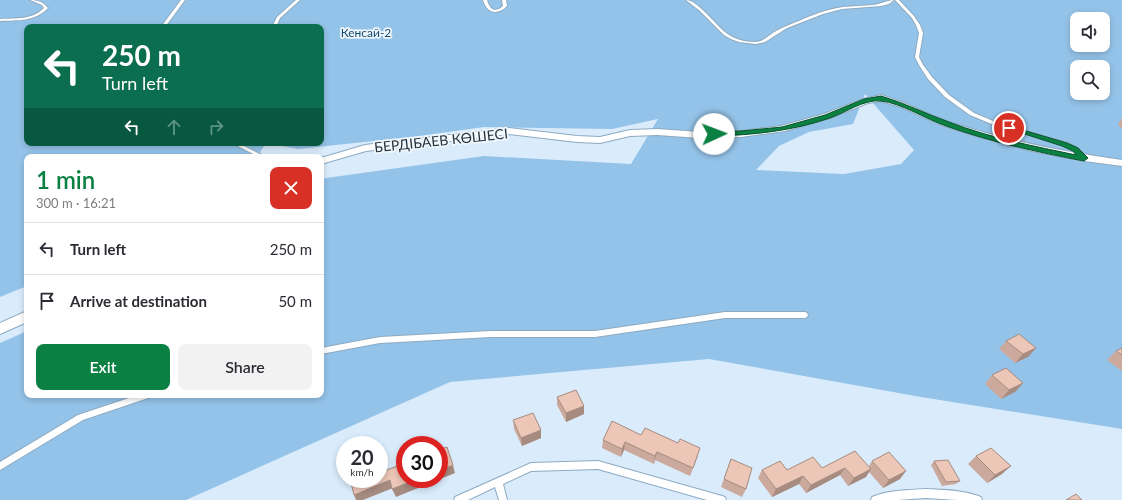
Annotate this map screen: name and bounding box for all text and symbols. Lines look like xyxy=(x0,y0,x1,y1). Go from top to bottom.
map controls xyxy=(1070,12,1110,100)
button: sound xyxy=(1070,12,1110,52)
park label: Кенсай-2 xyxy=(341,25,391,40)
text: 250 m xyxy=(102,38,181,72)
icon: left xyxy=(36,40,88,92)
button: search xyxy=(1070,60,1110,100)
text: Turn left xyxy=(102,72,168,94)
pin xyxy=(992,111,1026,145)
position arrow xyxy=(693,113,735,155)
icon: left xyxy=(121,116,143,138)
icon: ahead xyxy=(163,116,185,138)
icon: right xyxy=(205,116,227,138)
icon: arrive xyxy=(998,117,1020,139)
street label: БЕРДІБАЕВ КӨШЕСІ xyxy=(373,125,509,155)
text: 1 min xyxy=(36,165,95,194)
button: close xyxy=(270,167,312,209)
text: 300 m · 16:21 xyxy=(36,195,116,211)
icon: left xyxy=(36,238,58,260)
text: Turn left xyxy=(70,240,126,258)
text: 250 m xyxy=(270,240,312,258)
icon: arrive xyxy=(36,290,58,312)
text: Arrive at destination xyxy=(70,292,207,310)
text: 50 m xyxy=(278,292,312,310)
button: Exit xyxy=(36,344,170,390)
button: Share xyxy=(178,344,312,390)
speed limit sign: 30 xyxy=(396,436,448,488)
text: 20 xyxy=(350,445,374,469)
text: km/h xyxy=(350,466,374,478)

